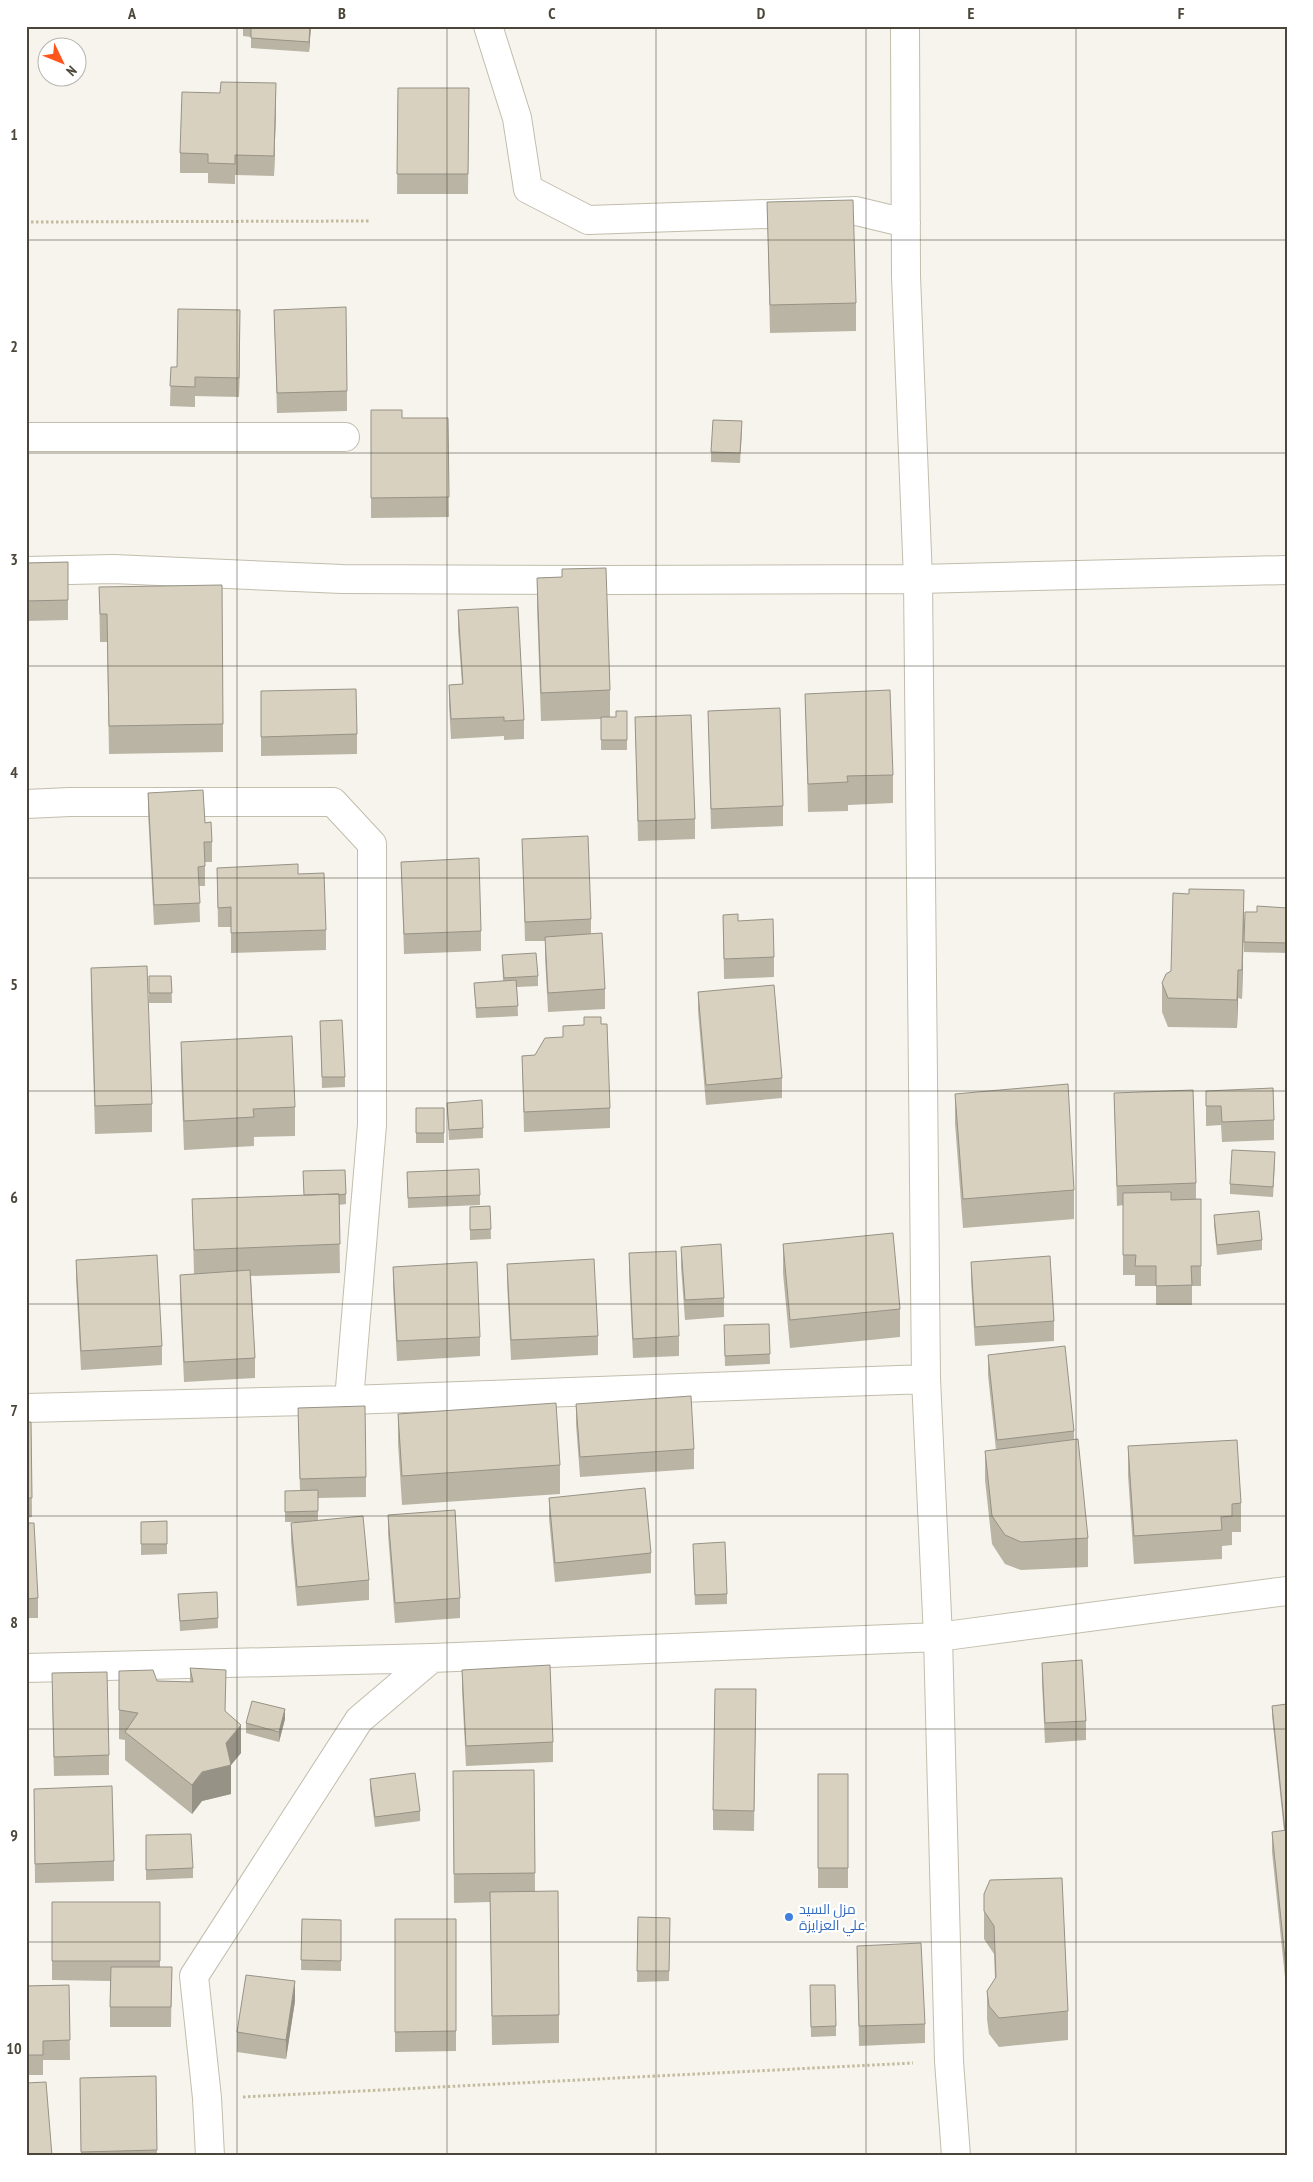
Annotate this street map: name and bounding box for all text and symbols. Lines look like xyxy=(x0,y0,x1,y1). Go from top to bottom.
text: A xyxy=(127,3,137,23)
text: B xyxy=(338,3,346,23)
text: C xyxy=(548,3,556,23)
text: D xyxy=(757,3,766,23)
text: E xyxy=(968,3,975,23)
text: F xyxy=(1178,3,1185,23)
north arrow xyxy=(38,38,88,88)
text: N xyxy=(62,62,81,80)
text: 1 xyxy=(10,124,18,144)
text: 2 xyxy=(10,336,18,356)
text: 3 xyxy=(10,549,18,569)
text: 4 xyxy=(10,762,18,782)
text: 5 xyxy=(10,974,18,994)
text: 6 xyxy=(10,1187,18,1207)
text: 7 xyxy=(10,1400,18,1420)
text: 8 xyxy=(10,1612,18,1632)
text: 9 xyxy=(10,1825,18,1845)
place label: مزل السيد علي العزايزة xyxy=(799,1900,866,1937)
marker: مزل السيد علي العزايزة xyxy=(783,1911,795,1923)
text: 10 xyxy=(6,2038,22,2058)

